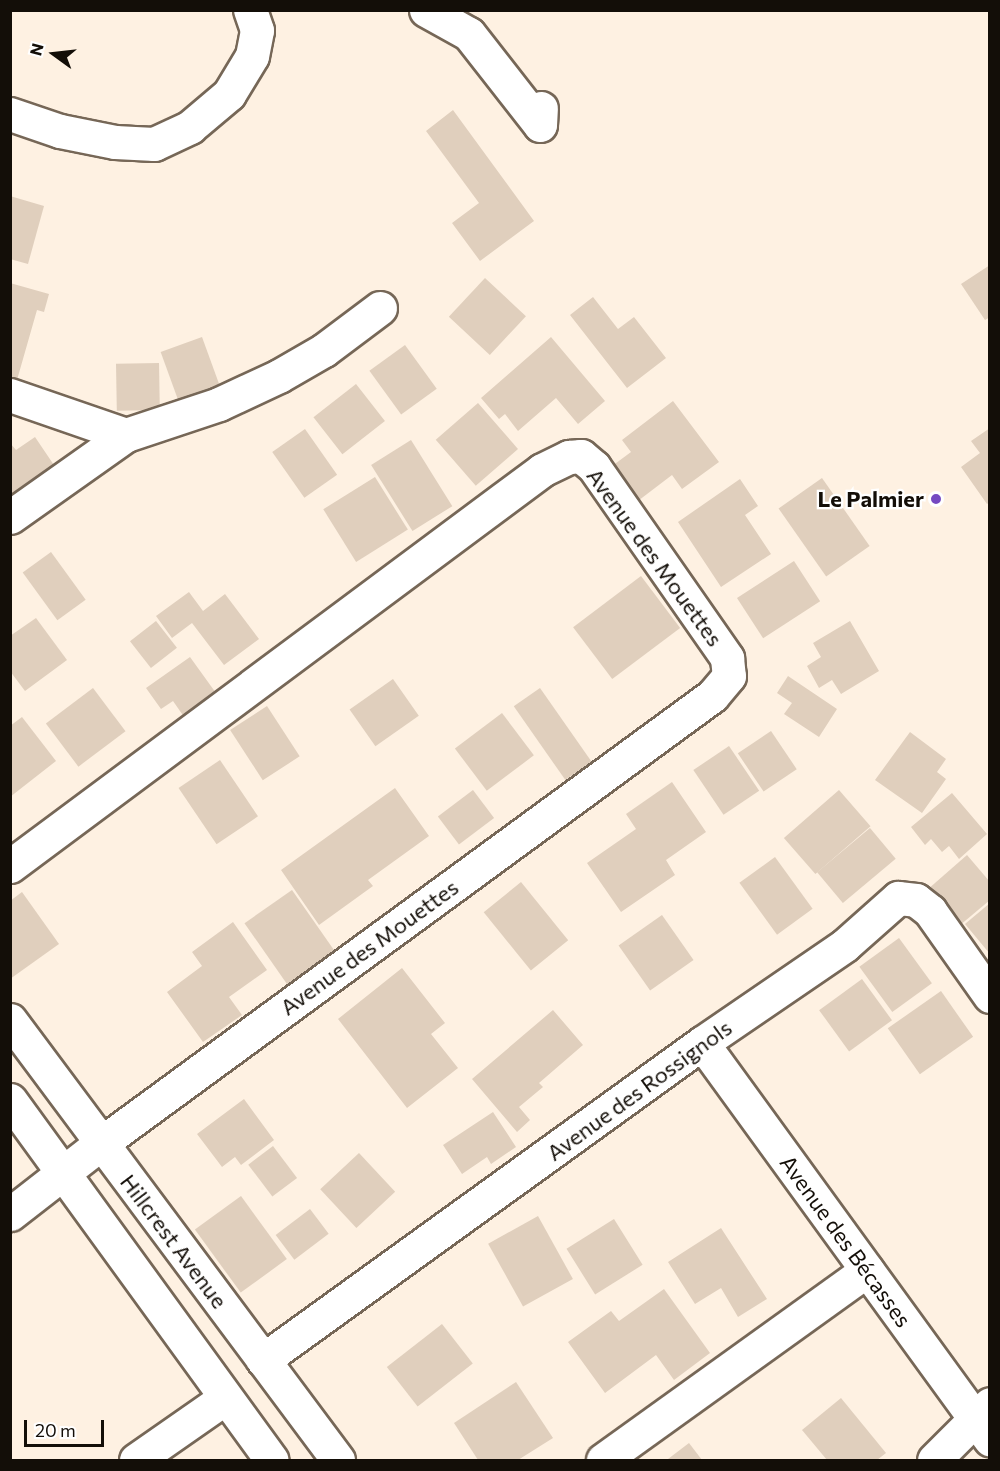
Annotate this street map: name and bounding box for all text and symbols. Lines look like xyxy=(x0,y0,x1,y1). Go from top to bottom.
north arrow xyxy=(24,24,84,84)
text: N xyxy=(25,41,47,57)
street label: Avenue des Mouettes xyxy=(582,463,728,651)
place label: Le Palmier xyxy=(818,486,924,512)
marker: Le Palmier xyxy=(929,492,943,506)
street label: Avenue des Mouettes xyxy=(275,874,463,1020)
street label: Avenue des Rossignols xyxy=(541,1014,737,1166)
street label: Avenue des Bécasses xyxy=(775,1150,917,1332)
street label: Hillcrest Avenue xyxy=(115,1169,233,1313)
scale bar xyxy=(27,1408,106,1446)
text: 20 m xyxy=(35,1419,76,1441)

